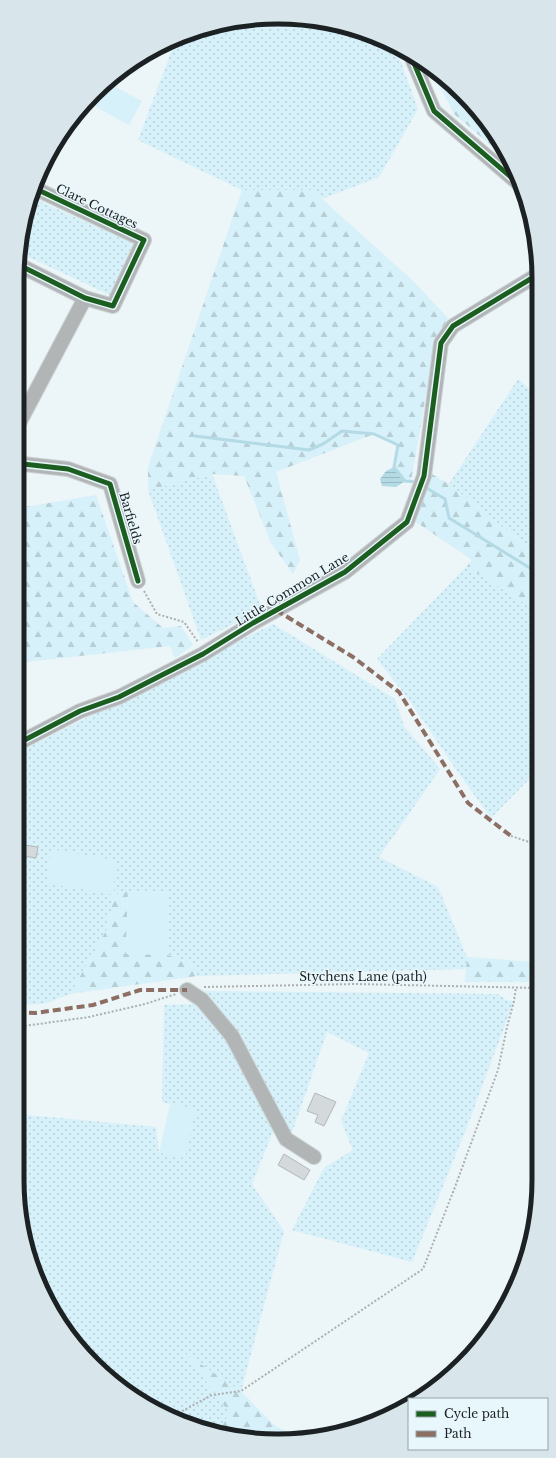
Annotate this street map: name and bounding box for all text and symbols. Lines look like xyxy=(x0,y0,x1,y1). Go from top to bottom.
street label: Clare Cottages xyxy=(54,180,140,232)
street label: Barfields xyxy=(116,490,146,546)
street label: Little Common Lane xyxy=(233,549,351,629)
street label: Stychens Lane (path) xyxy=(299,969,427,984)
legend xyxy=(408,1398,548,1450)
text: Cycle path xyxy=(444,1406,509,1421)
text: Path xyxy=(444,1426,472,1441)

